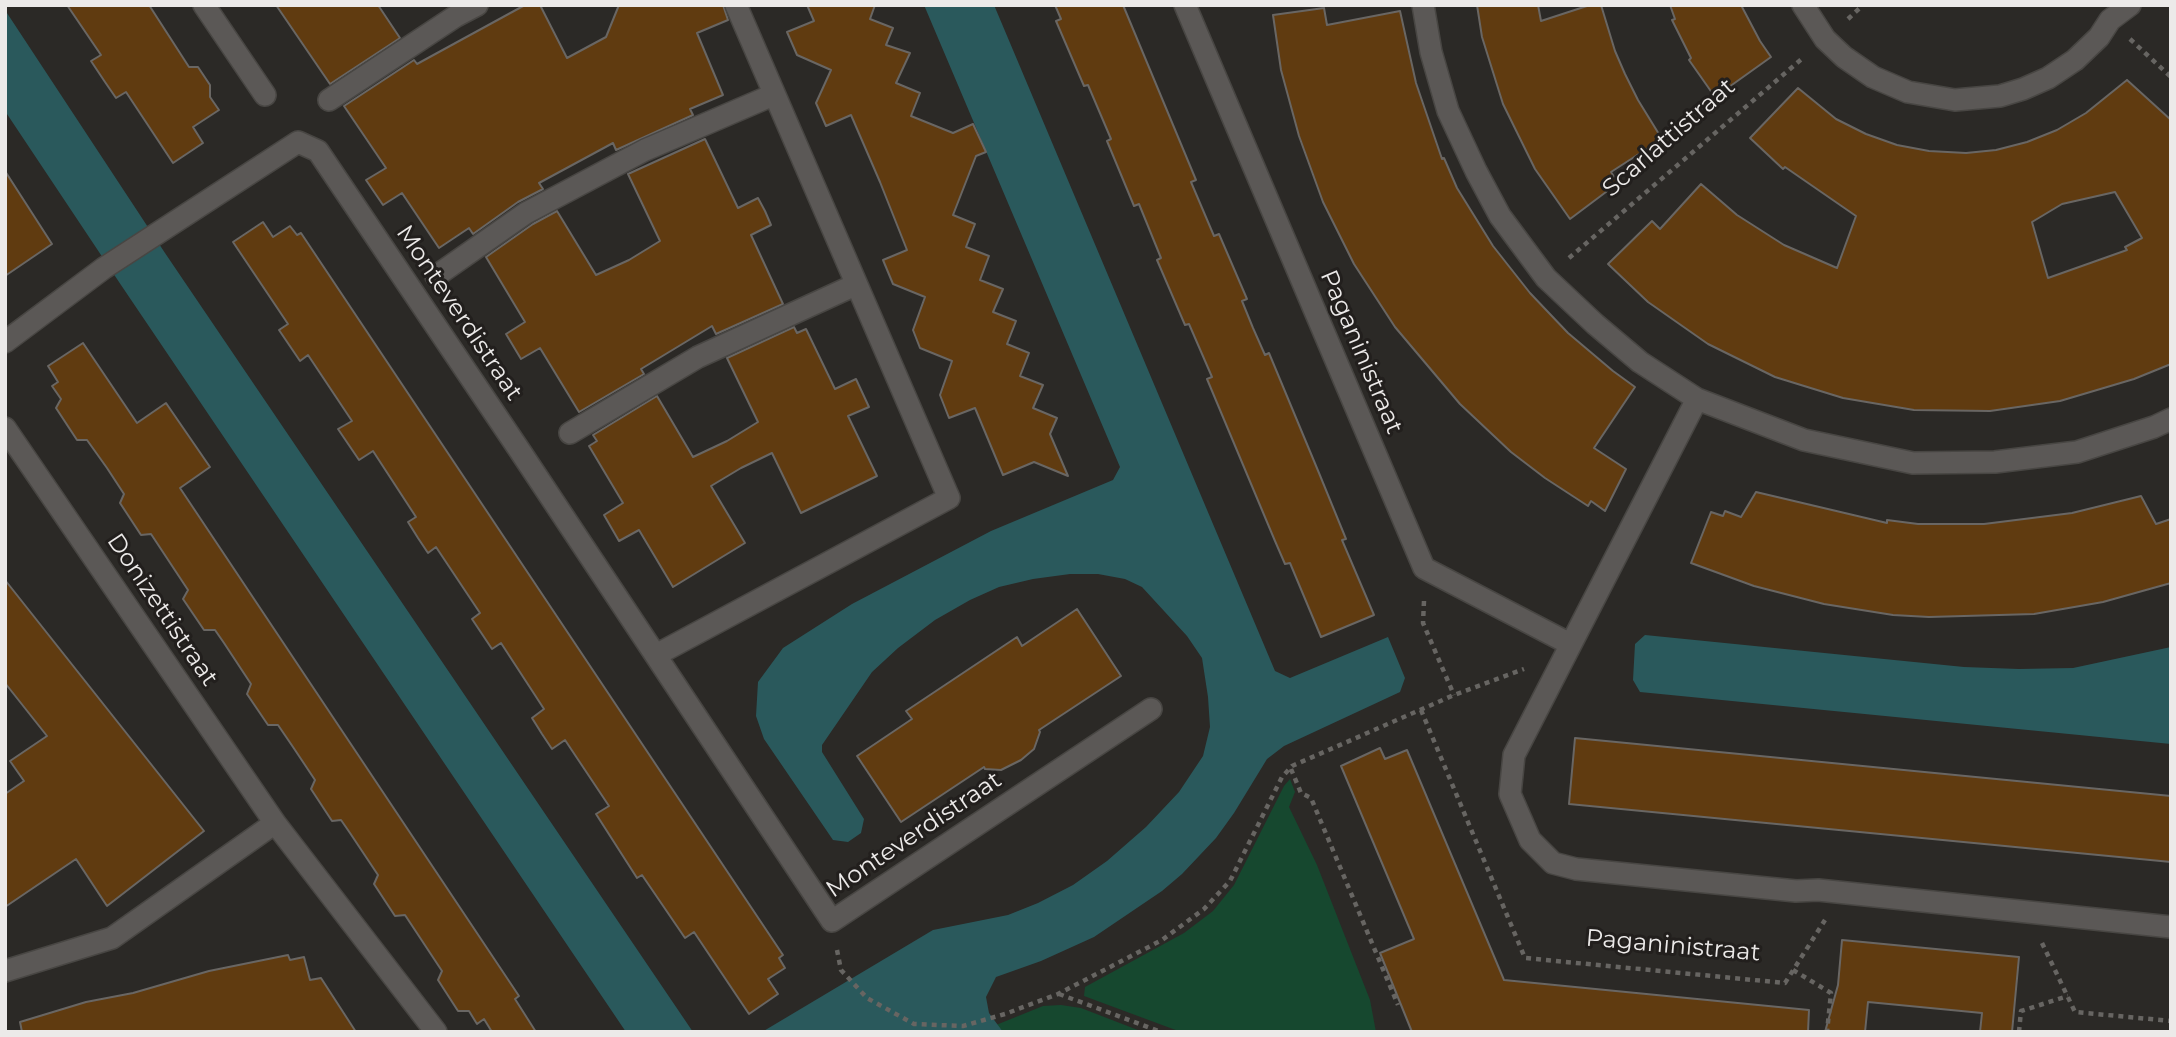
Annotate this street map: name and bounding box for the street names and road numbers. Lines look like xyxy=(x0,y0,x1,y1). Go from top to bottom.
street label: Scarlattistraat xyxy=(1597,73,1741,203)
street label: Monteverdistraat xyxy=(390,220,528,406)
street label: Paganinistraat xyxy=(1314,266,1408,438)
street label: Donizettistraat xyxy=(100,528,224,692)
street label: Monteverdistraat xyxy=(821,766,1007,904)
street label: Paganinistraat xyxy=(1584,924,1762,968)

